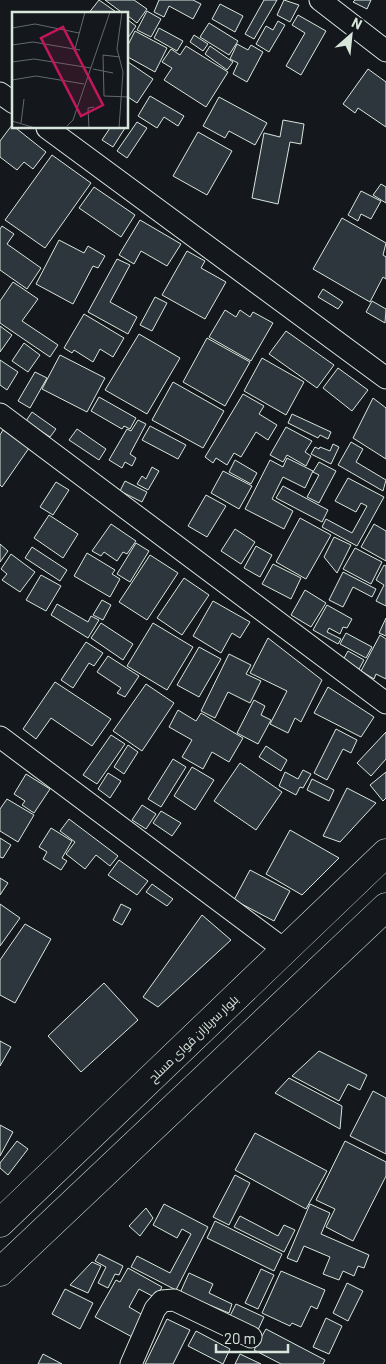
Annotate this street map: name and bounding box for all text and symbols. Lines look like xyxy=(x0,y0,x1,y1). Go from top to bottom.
north arrow xyxy=(326,10,376,60)
inset map xyxy=(12,12,129,129)
text: N xyxy=(349,13,365,33)
street label: بلوار سربازان قوای مسلح xyxy=(145,992,242,1086)
scale bar xyxy=(216,1322,288,1354)
text: 20 m xyxy=(224,1329,256,1347)

